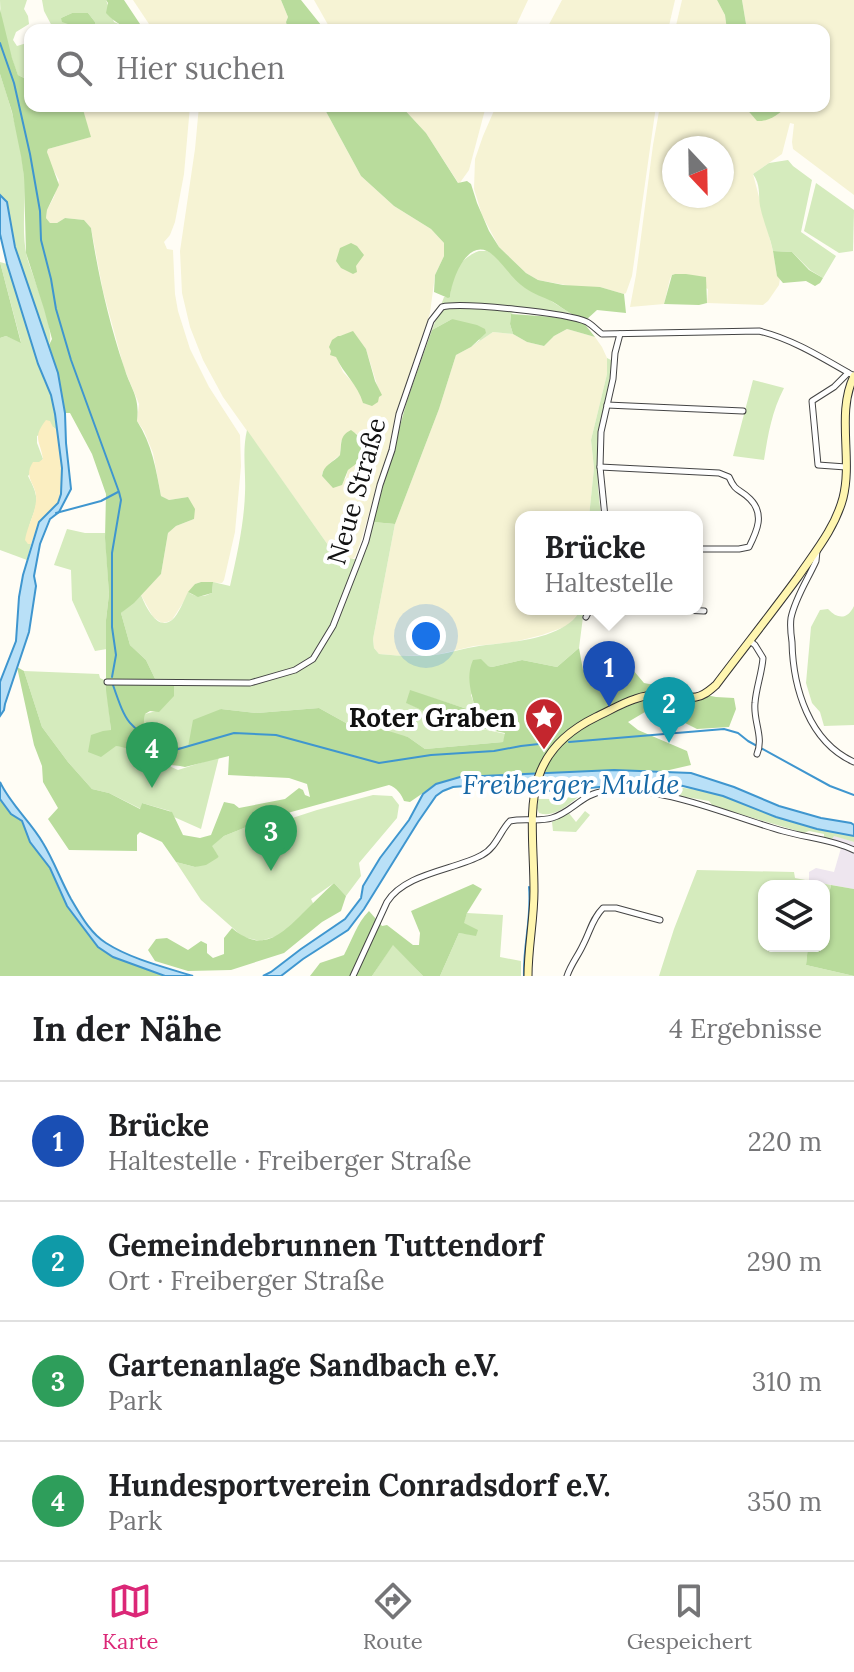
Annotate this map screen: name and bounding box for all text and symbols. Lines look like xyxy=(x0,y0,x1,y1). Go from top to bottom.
search box xyxy=(24,24,830,112)
icon: search xyxy=(52,46,96,90)
text: Hier suchen xyxy=(116,49,285,87)
north arrow xyxy=(662,136,734,208)
street label: Neue Straße xyxy=(319,414,393,568)
popup xyxy=(515,511,703,615)
text: Brücke xyxy=(544,528,646,566)
text: Haltestelle xyxy=(544,566,674,599)
your location xyxy=(406,616,446,656)
pin: 1 xyxy=(583,641,635,707)
pin: 2 xyxy=(643,677,695,743)
place icon: Roter Graben xyxy=(523,696,565,751)
place label: Roter Graben xyxy=(349,701,516,734)
pin: 4 xyxy=(126,722,178,788)
water label: Freiberger Mulde xyxy=(462,766,680,802)
pin: 3 xyxy=(245,805,297,871)
map controls xyxy=(758,880,830,952)
button: layers xyxy=(758,880,830,952)
text: In der Nähe xyxy=(32,1007,222,1050)
text: 4 Ergebnisse xyxy=(669,1012,822,1045)
text: Brücke xyxy=(108,1106,209,1144)
text: 1 xyxy=(53,1125,63,1158)
text: 220 m xyxy=(748,1125,822,1158)
text: Haltestelle · Freiberger Straße xyxy=(108,1144,472,1177)
text: Gemeindebrunnen Tuttendorf xyxy=(108,1226,543,1264)
text: 2 xyxy=(51,1245,65,1278)
text: 290 m xyxy=(747,1245,822,1278)
text: Ort · Freiberger Straße xyxy=(108,1264,385,1297)
text: Gartenanlage Sandbach e.V. xyxy=(108,1346,499,1384)
text: 3 xyxy=(51,1365,65,1398)
text: 310 m xyxy=(752,1365,822,1398)
text: Park xyxy=(108,1384,162,1417)
text: Hundesportverein Conradsdorf e.V. xyxy=(108,1466,611,1504)
text: 4 xyxy=(51,1485,65,1518)
text: 350 m xyxy=(747,1485,822,1518)
text: Park xyxy=(108,1504,162,1537)
tab: Karte xyxy=(102,1579,159,1655)
tab: Route xyxy=(363,1579,423,1655)
tab: Gespeichert xyxy=(627,1579,752,1655)

